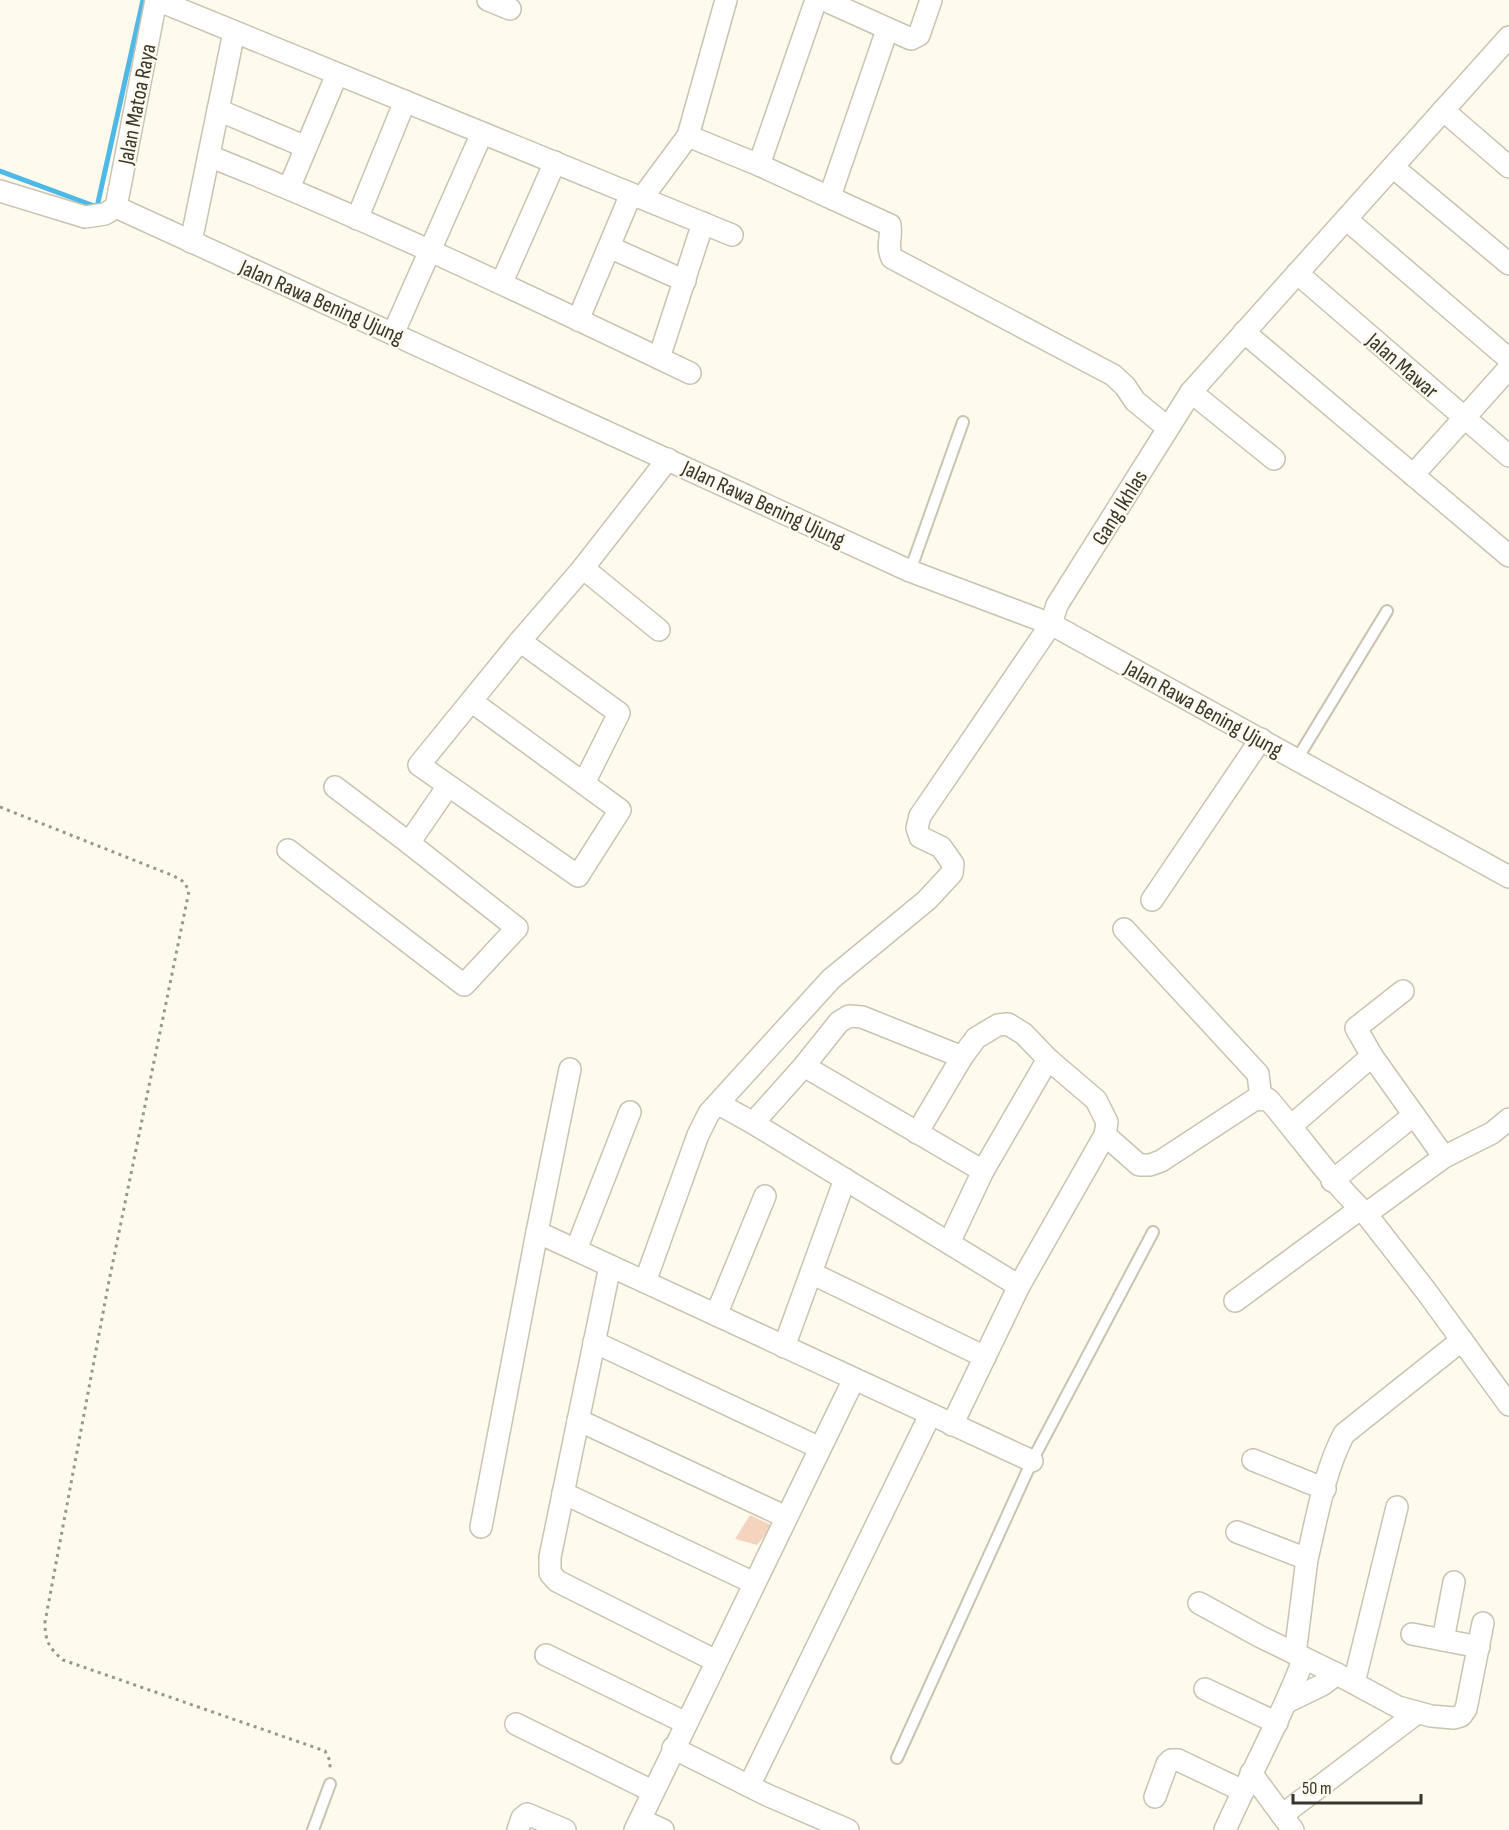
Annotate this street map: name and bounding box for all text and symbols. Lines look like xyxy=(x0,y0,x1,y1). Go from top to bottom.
street label: Jalan Matoa Raya xyxy=(112,42,162,168)
street label: Jalan Rawa Bening Ujung xyxy=(234,254,408,351)
street label: Jalan Mawar xyxy=(1360,327,1444,405)
street label: Jalan Rawa Bening Ujung xyxy=(677,454,849,554)
street label: Gang Ikhlas xyxy=(1087,465,1154,550)
street label: Jalan Rawa Bening Ujung xyxy=(1119,654,1287,764)
scale bar xyxy=(1293,1767,1420,1805)
text: 50 m xyxy=(1302,1778,1332,1799)

